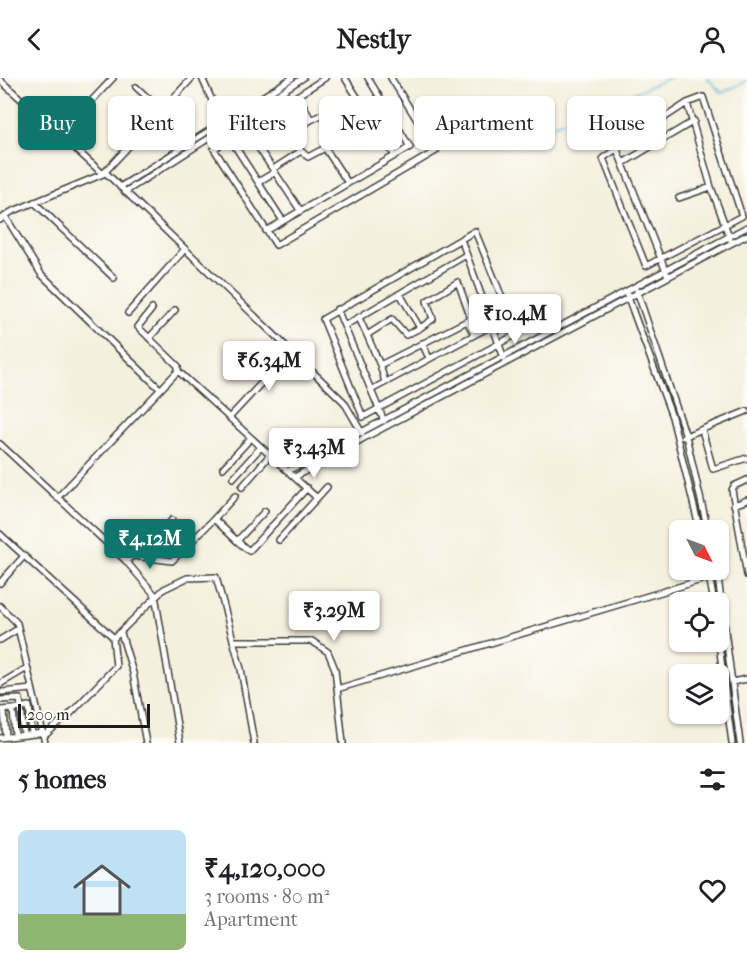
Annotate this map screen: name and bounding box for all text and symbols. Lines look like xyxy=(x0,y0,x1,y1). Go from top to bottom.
icon: back xyxy=(18,23,51,56)
text: Nestly xyxy=(336,23,411,55)
icon: person xyxy=(696,23,729,56)
chip: Buy xyxy=(18,96,96,150)
chip: Rent xyxy=(108,96,195,150)
chip: Filters xyxy=(207,96,307,150)
chip: New xyxy=(319,96,402,150)
chip: Apartment xyxy=(414,96,555,150)
chip: House xyxy=(567,96,666,150)
pin: ₹10.4M xyxy=(466,294,564,345)
text: ₹10.4M xyxy=(483,302,547,325)
pin: ₹6.34M xyxy=(220,341,318,392)
text: ₹6.34M xyxy=(237,349,301,372)
pin: ₹3.43M xyxy=(265,428,363,479)
text: ₹3.43M xyxy=(283,436,345,459)
pin: ₹4.12M xyxy=(101,519,199,570)
north arrow xyxy=(669,520,729,580)
map controls xyxy=(669,520,729,724)
text: ₹4.12M xyxy=(118,527,182,550)
pin: ₹3.29M xyxy=(285,591,383,642)
button: locate xyxy=(669,592,729,652)
text: ₹3.29M xyxy=(303,599,365,622)
button: layers xyxy=(669,664,729,724)
scale bar xyxy=(18,701,150,728)
text: 200 m xyxy=(27,705,70,724)
icon: filters xyxy=(696,763,729,796)
text: 5 homes xyxy=(18,764,106,795)
text: ₹4,120,000 xyxy=(204,853,326,884)
icon: home xyxy=(66,854,138,926)
icon: heart xyxy=(696,874,729,907)
text: 3 rooms · 80 m² xyxy=(204,885,329,908)
text: Apartment xyxy=(204,908,298,931)

